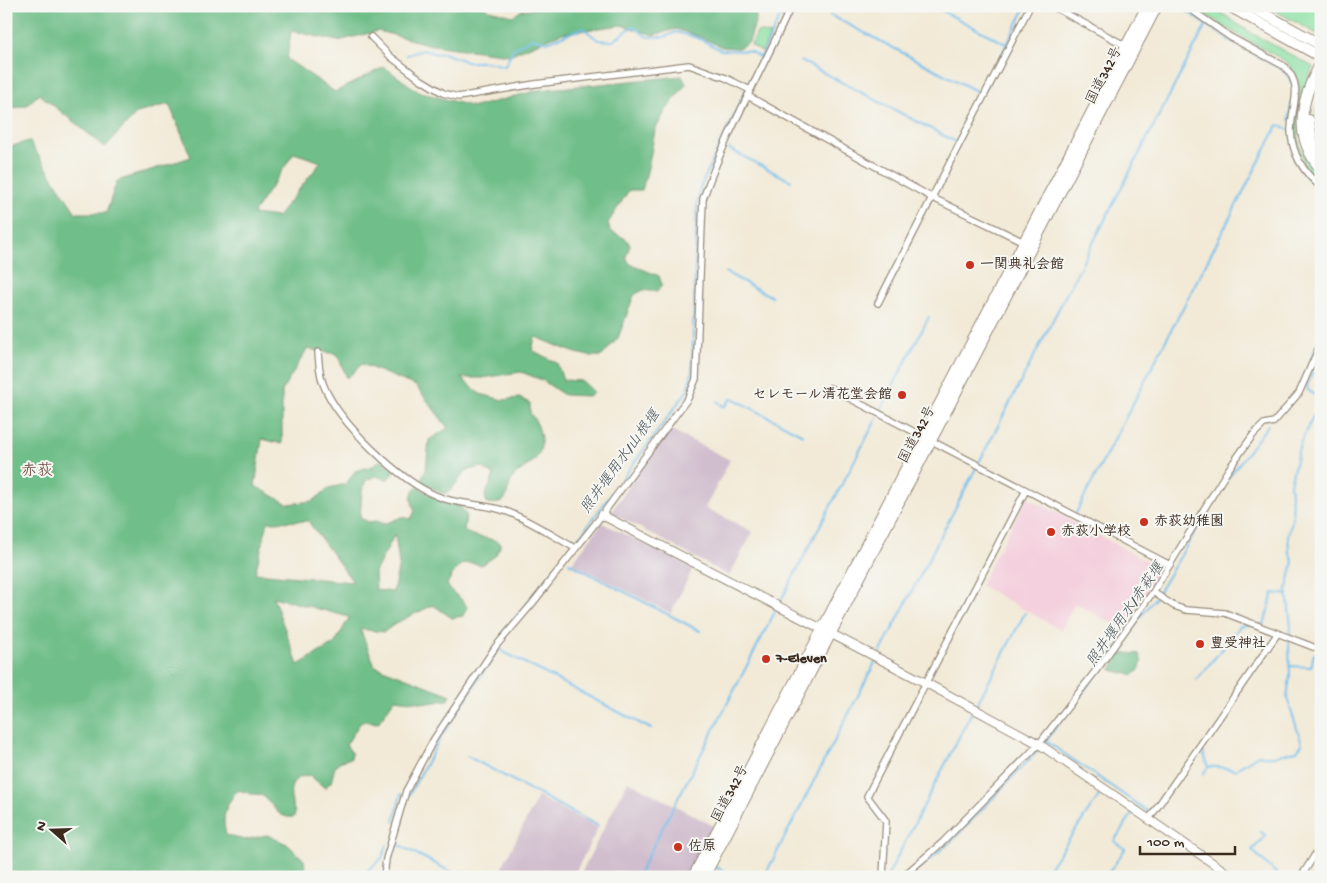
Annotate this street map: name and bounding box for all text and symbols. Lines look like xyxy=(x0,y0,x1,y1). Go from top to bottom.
street label: 国道342号 xyxy=(1083,44,1127,108)
place label: 一関典礼会館 xyxy=(980,256,1064,274)
marker: 一関典礼会館 xyxy=(964,259,976,271)
place label: セレモール清花堂会館 xyxy=(753,386,892,404)
marker: セレモール清花堂会館 xyxy=(896,389,908,401)
street label: 国道342号 xyxy=(896,403,940,467)
water label: 照井堰用水/山根堰 xyxy=(577,405,666,517)
district label: 赤荻 xyxy=(21,461,53,482)
place label: 赤荻幼稚園 xyxy=(1154,513,1224,531)
marker: 赤荻幼稚園 xyxy=(1138,516,1150,528)
place label: 赤荻小学校 xyxy=(1061,524,1131,541)
marker: 赤荻小学校 xyxy=(1045,526,1057,538)
water label: 照井堰用水/赤萩堰 xyxy=(1082,557,1170,671)
place label: 豊受神社 xyxy=(1210,635,1266,653)
marker: 豊受神社 xyxy=(1194,638,1206,650)
place label: 7-Eleven xyxy=(775,651,827,668)
marker: 7-Eleven xyxy=(760,653,772,665)
street label: 国道342号 xyxy=(709,762,753,826)
north arrow xyxy=(28,806,78,856)
text: N xyxy=(33,819,52,834)
scale bar xyxy=(1140,823,1234,855)
text: 100 m xyxy=(1146,834,1185,852)
place label: 佐原 xyxy=(688,838,716,856)
marker: 佐原 xyxy=(672,841,684,853)

